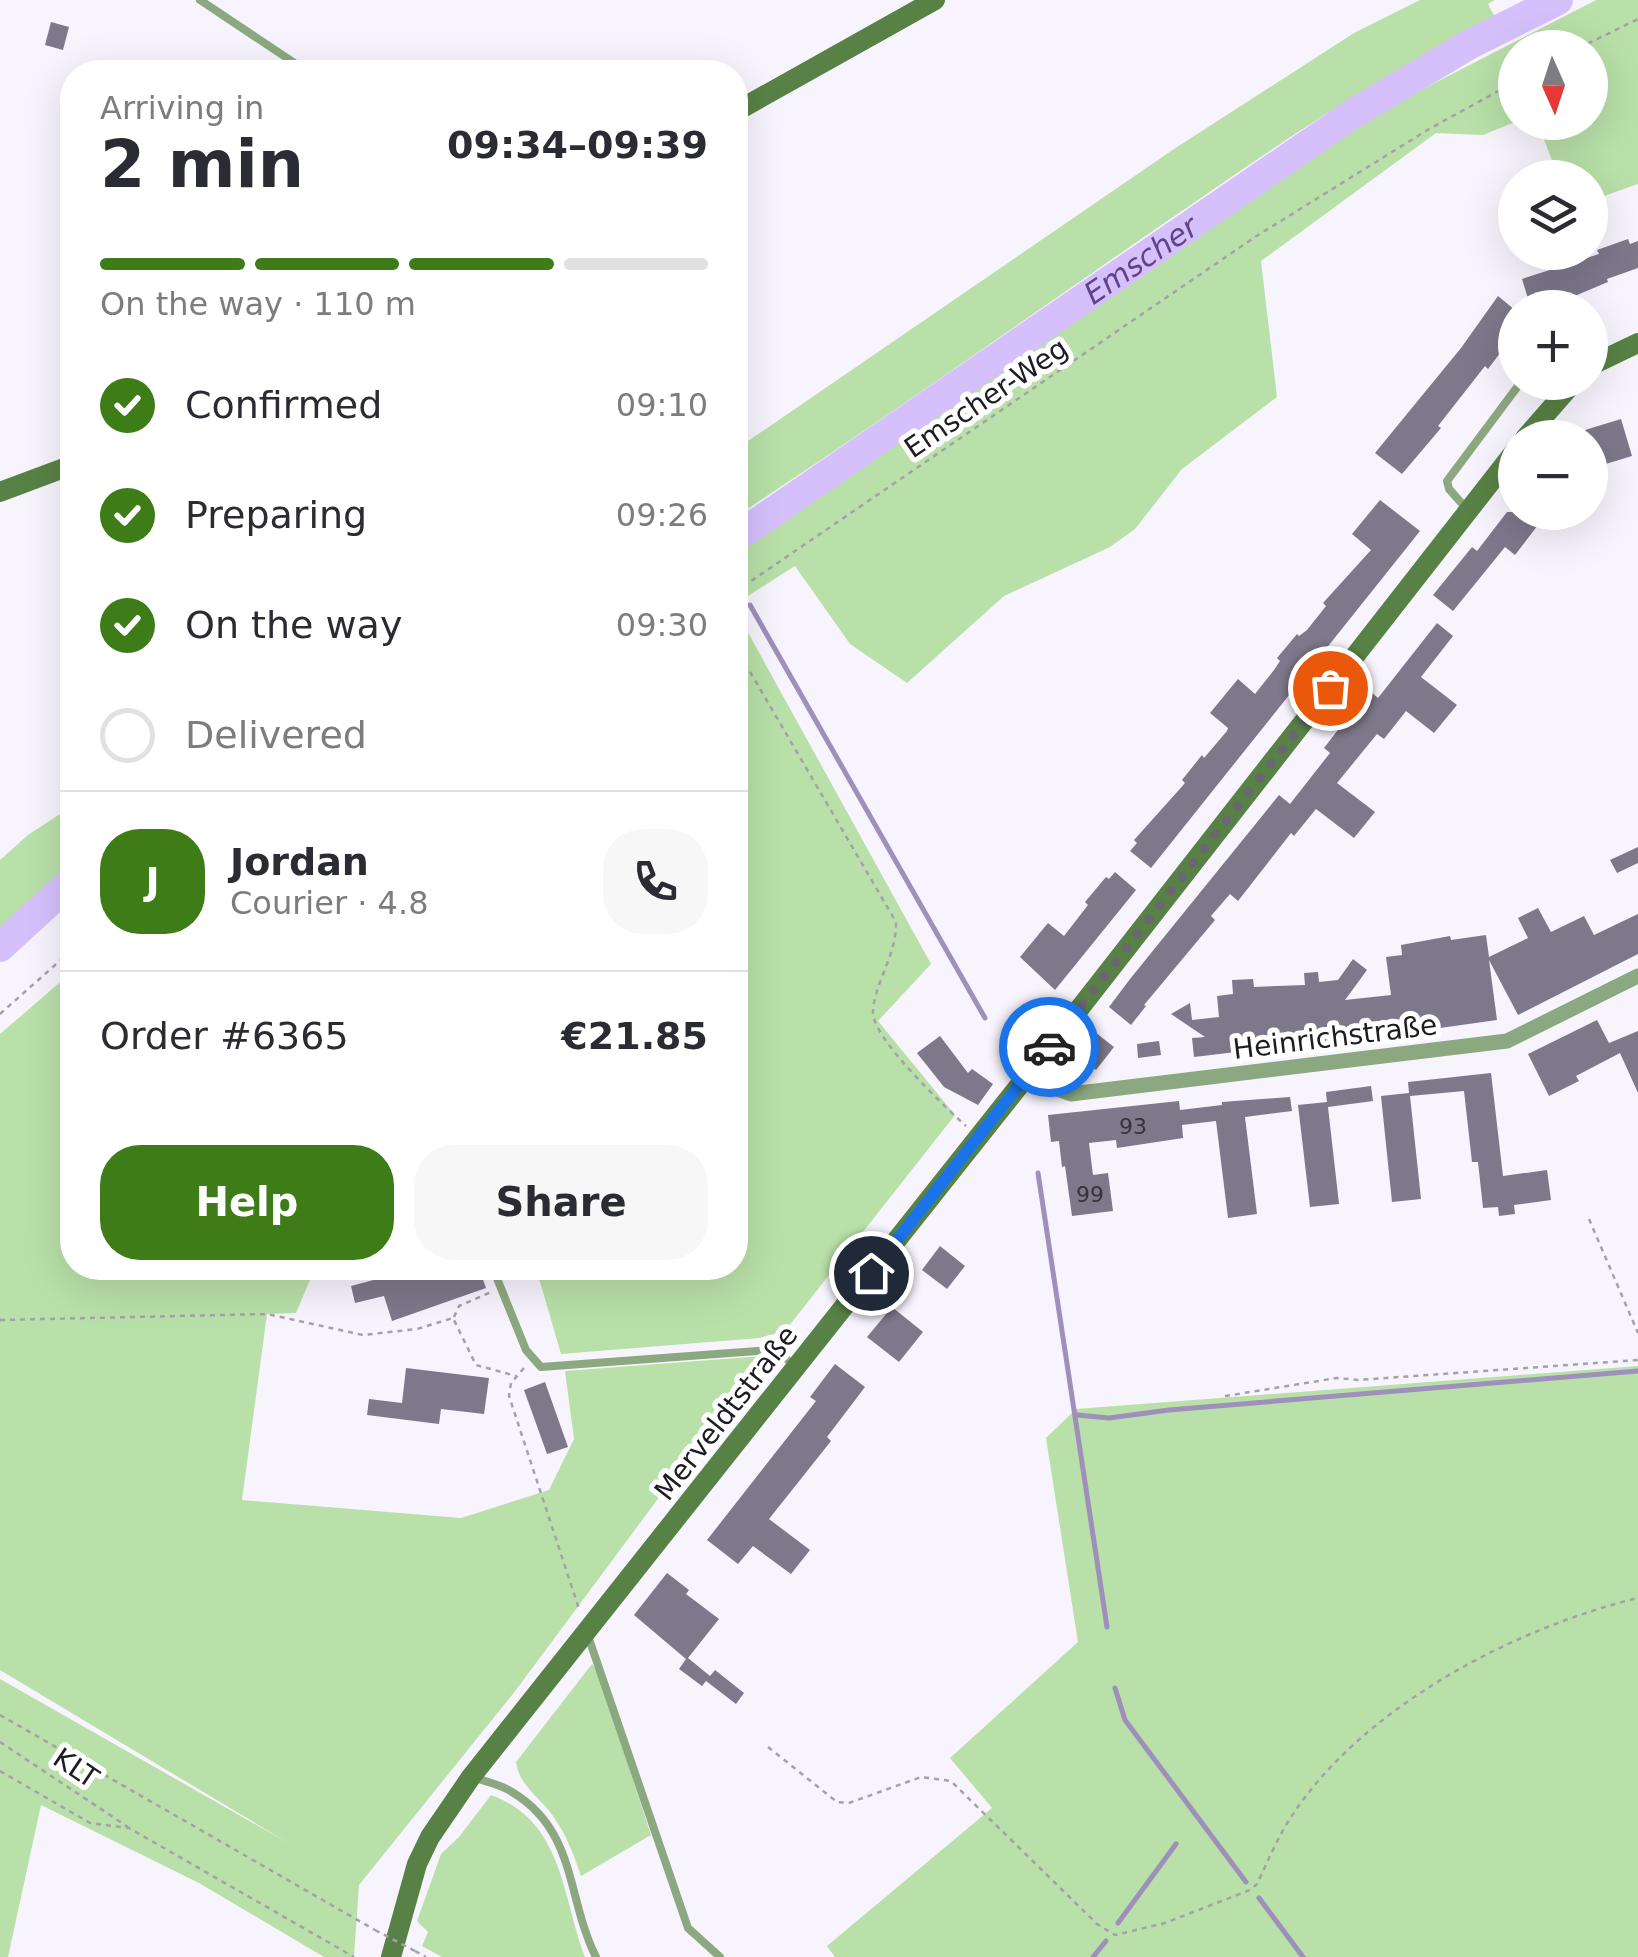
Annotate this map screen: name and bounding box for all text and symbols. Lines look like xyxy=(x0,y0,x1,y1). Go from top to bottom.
north arrow xyxy=(1498,30,1608,140)
map controls xyxy=(1498,30,1608,530)
text: Arriving in xyxy=(100,89,264,127)
text: 09:34–09:39 xyxy=(447,123,708,167)
text: 2 min xyxy=(100,127,304,202)
button: layers xyxy=(1498,160,1608,270)
water label: Emscher xyxy=(1077,207,1206,311)
text: On the way · 110 m xyxy=(100,285,416,323)
button: + xyxy=(1498,290,1608,400)
street label: Emscher-Weg xyxy=(898,331,1074,465)
icon: check xyxy=(100,378,155,433)
text: Confirmed xyxy=(185,383,382,427)
text: 09:10 xyxy=(616,386,708,424)
button: − xyxy=(1498,420,1608,530)
icon: check xyxy=(100,488,155,543)
text: Preparing xyxy=(185,493,367,537)
text: 09:26 xyxy=(616,496,708,534)
icon: check xyxy=(100,598,155,653)
text: On the way xyxy=(185,603,402,647)
text: 09:30 xyxy=(616,606,708,644)
pin xyxy=(1288,646,1373,731)
icon: bag xyxy=(1303,661,1358,716)
text: Delivered xyxy=(185,713,367,757)
button: phone xyxy=(603,829,708,934)
text: Jordan xyxy=(230,840,369,884)
text: J xyxy=(145,859,160,903)
text: Courier · 4.8 xyxy=(230,884,429,922)
courier xyxy=(999,997,1099,1097)
street label: Heinrichstraße xyxy=(1231,1008,1439,1066)
text: Order #6365 xyxy=(100,1014,349,1058)
text: €21.85 xyxy=(561,1014,708,1058)
icon: car xyxy=(1022,1020,1077,1075)
house number: 93 xyxy=(1119,1114,1147,1139)
button: Help xyxy=(100,1145,394,1260)
button: Share xyxy=(414,1145,708,1260)
house number: 99 xyxy=(1076,1182,1104,1207)
pin xyxy=(829,1231,914,1316)
icon: home xyxy=(844,1246,899,1301)
street label: Merveldtstraße xyxy=(648,1319,804,1507)
street label: KLT xyxy=(47,1741,106,1795)

